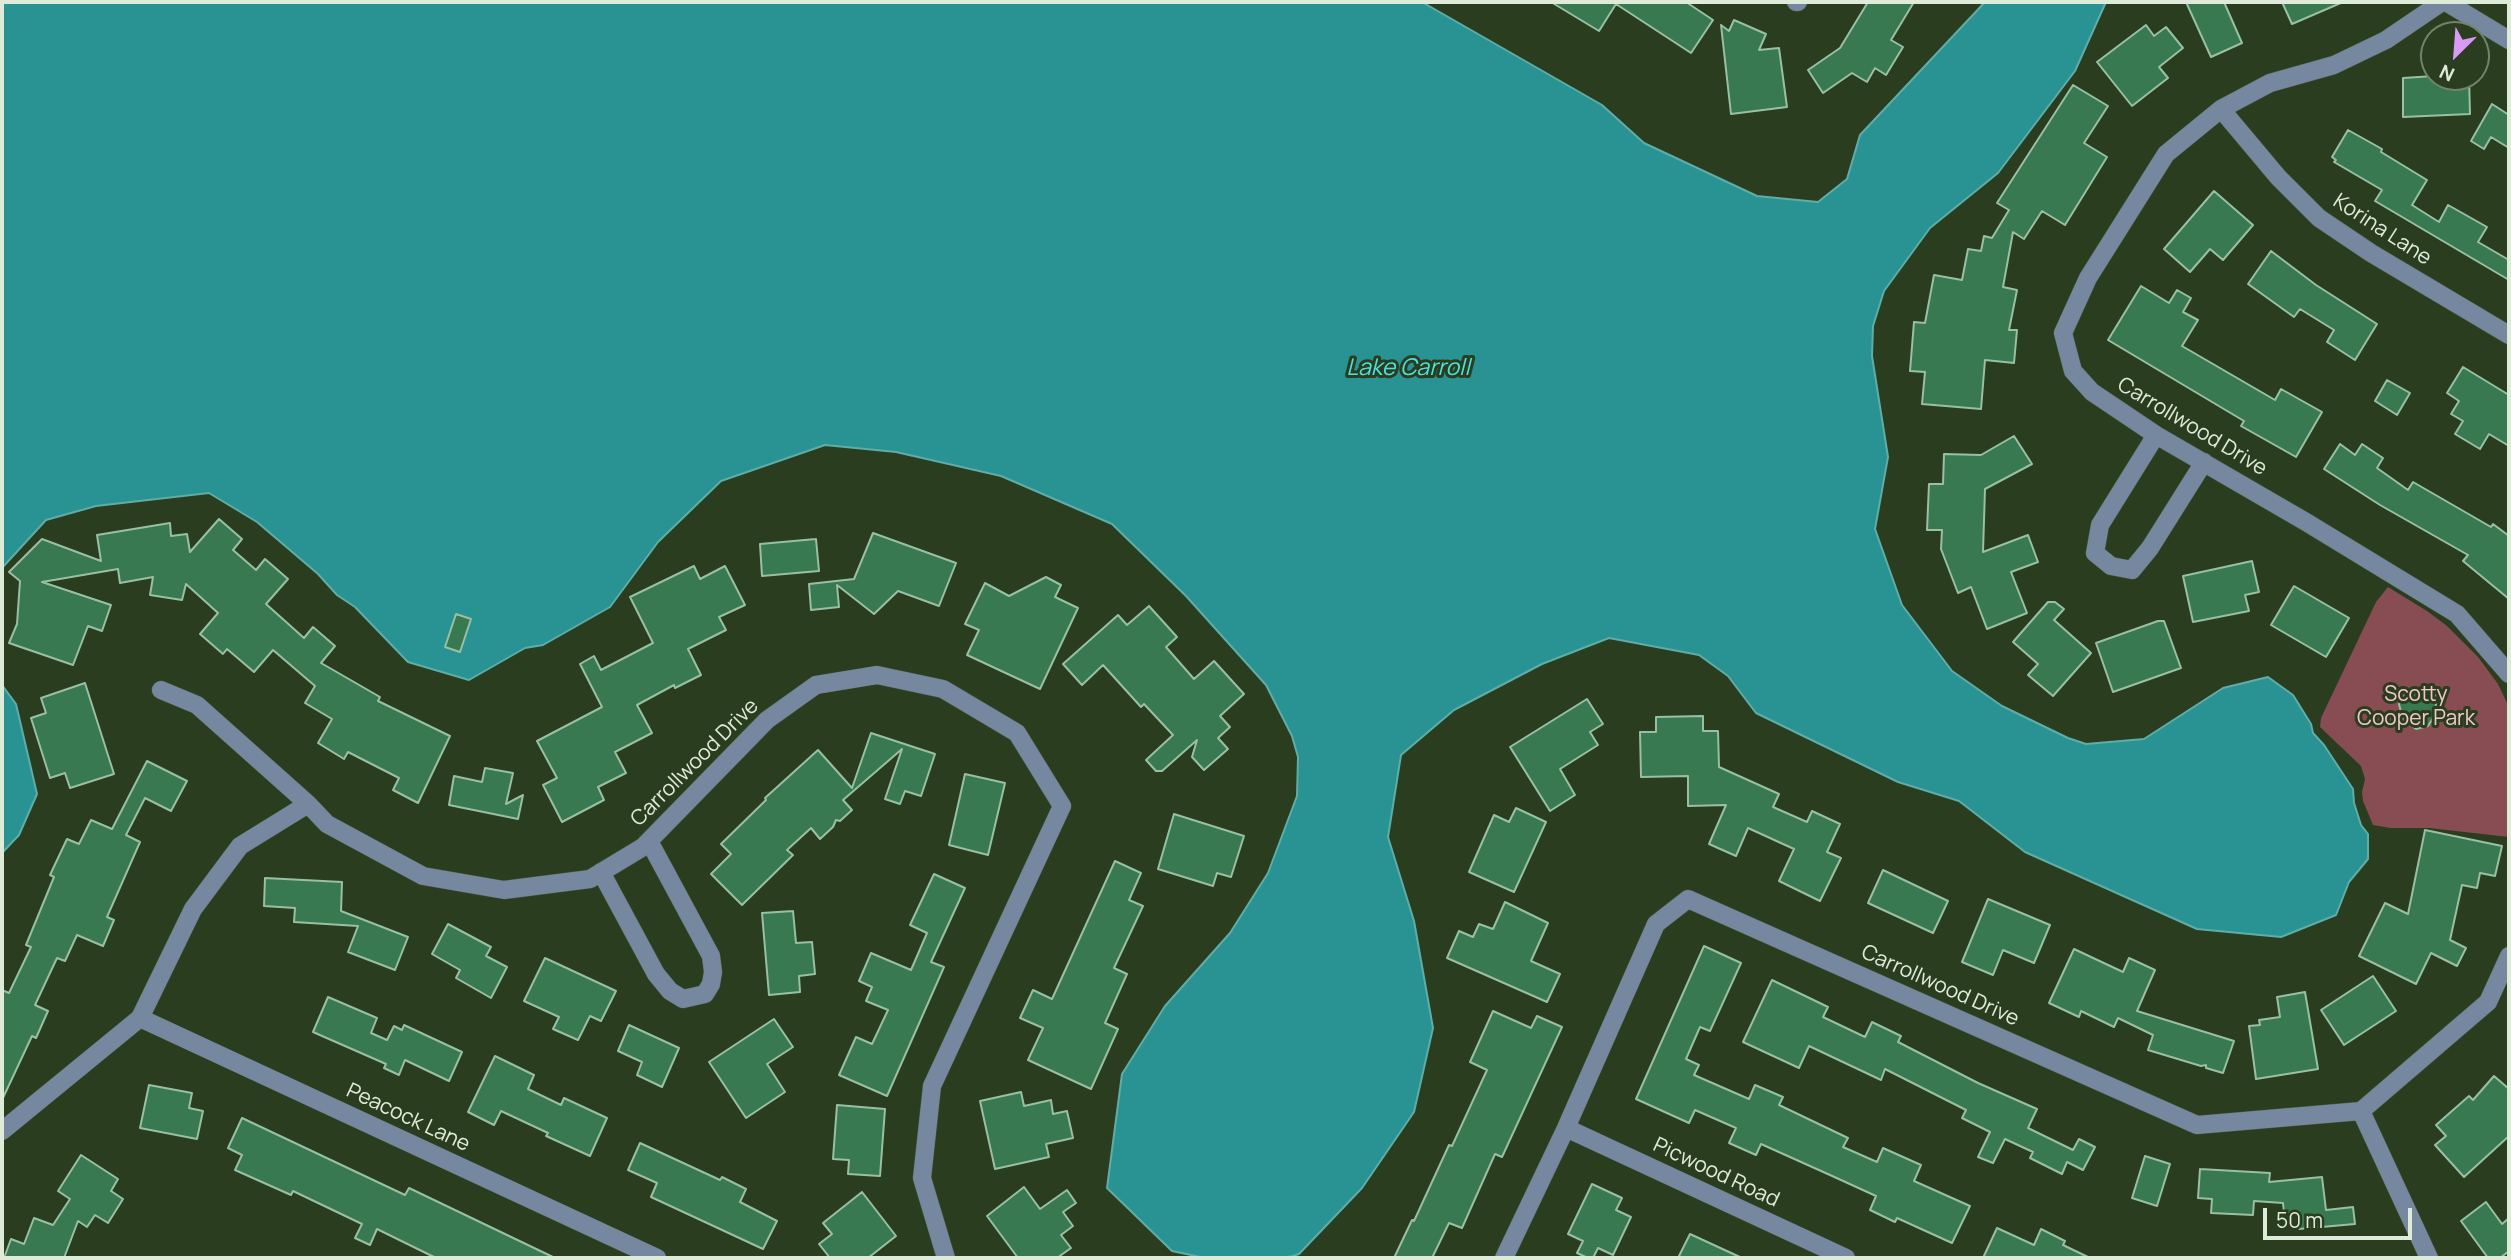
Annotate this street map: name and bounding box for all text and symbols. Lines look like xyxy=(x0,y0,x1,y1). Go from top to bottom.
north arrow xyxy=(2420,21,2490,91)
text: N xyxy=(2435,59,2459,88)
street label: Korina Lane xyxy=(2328,189,2436,271)
water label: Lake Carroll xyxy=(1346,355,1470,383)
street label: Carrollwood Drive xyxy=(2113,372,2271,482)
park label: Scotty Cooper Park xyxy=(2357,682,2475,732)
street label: Carrollwood Drive xyxy=(626,694,764,832)
street label: Carrollwood Drive xyxy=(1857,940,2023,1032)
street label: Peacock Lane xyxy=(342,1078,474,1158)
street label: Picwood Road xyxy=(1649,1133,1783,1213)
scale bar xyxy=(2266,1194,2415,1238)
text: 50 m xyxy=(2276,1206,2323,1234)

